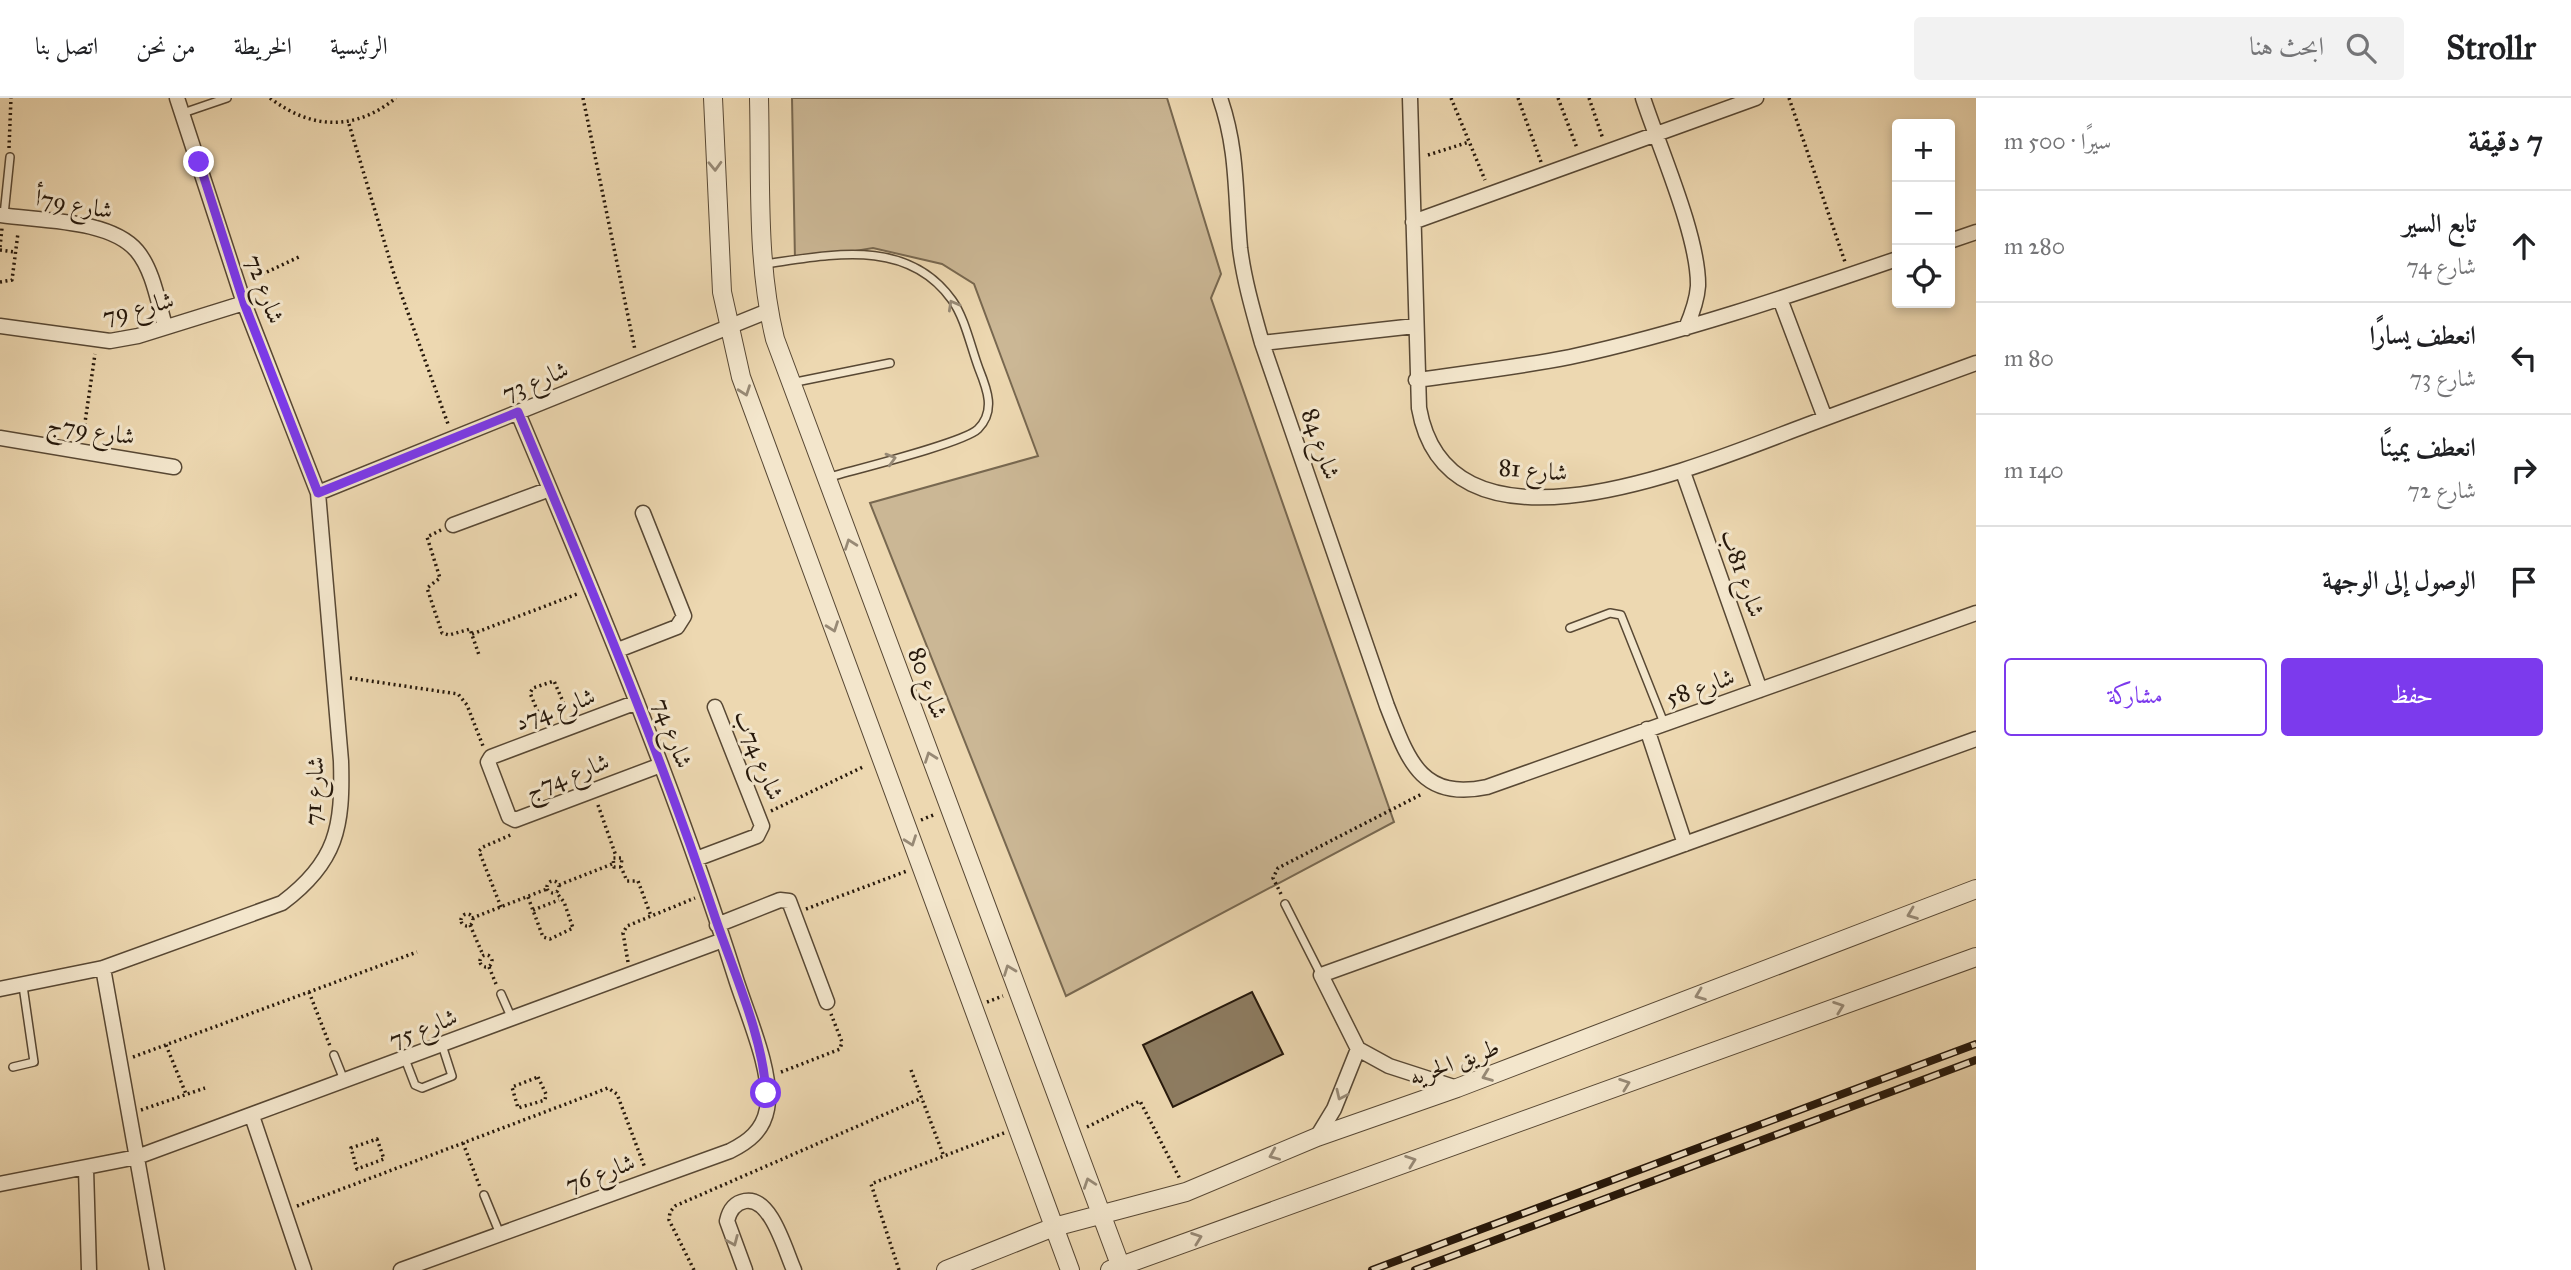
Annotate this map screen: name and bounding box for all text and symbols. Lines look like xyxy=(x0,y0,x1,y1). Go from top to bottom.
search box xyxy=(1914,17,2404,80)
text: Strollr xyxy=(2446,28,2536,68)
icon: search xyxy=(2342,29,2380,67)
text: ابحث هنا xyxy=(2249,30,2324,62)
text: اتصل بنا xyxy=(35,31,98,61)
text: من نحن xyxy=(136,31,196,61)
text: الخريطة xyxy=(234,31,292,61)
text: الرئيسية xyxy=(330,31,388,61)
map controls xyxy=(1892,119,1955,308)
button: + xyxy=(1892,119,1955,182)
text: 7 دقيقة xyxy=(2468,123,2543,159)
text: سيرًا · 500 m xyxy=(2004,127,2111,155)
route end xyxy=(183,146,214,177)
one-way arrow xyxy=(707,161,722,172)
street label: شارع 79أ xyxy=(32,180,115,230)
button: − xyxy=(1892,182,1955,245)
text: تابع السير xyxy=(2403,207,2476,239)
icon: ahead xyxy=(2505,227,2543,265)
text: 280 m xyxy=(2004,232,2065,260)
button: locate xyxy=(1892,245,1955,308)
street label: شارع 72 xyxy=(234,250,291,329)
text: شارع 74 xyxy=(2407,252,2476,280)
street label: شارع 79 xyxy=(99,285,178,336)
one-way arrow xyxy=(948,299,961,312)
text: انعطف يسارًا xyxy=(2369,319,2476,351)
icon: left xyxy=(2505,339,2543,377)
text: 80 m xyxy=(2004,344,2054,372)
street label: شارع 73 xyxy=(497,354,575,413)
text: شارع 73 xyxy=(2410,364,2476,392)
one-way arrow xyxy=(737,384,751,396)
street label: شارع 84 xyxy=(1290,405,1347,485)
street label: شارع 79ج xyxy=(44,408,137,458)
text: انعطف يمينًا xyxy=(2380,431,2476,463)
icon: right xyxy=(2505,451,2543,489)
one-way arrow xyxy=(885,452,897,467)
street label: شارع 81 xyxy=(1497,452,1569,493)
text: 140 m xyxy=(2004,456,2064,484)
text: شارع 72 xyxy=(2407,476,2476,504)
street label: شارع 81ب xyxy=(1709,525,1772,623)
one-way arrow xyxy=(844,538,858,550)
icon: arrive xyxy=(2505,563,2543,601)
text: الوصول إلى الوجهة xyxy=(2322,564,2476,596)
one-way arrow xyxy=(824,621,838,633)
street label: شارع 80 xyxy=(897,643,955,724)
button: مشاركة xyxy=(2004,658,2267,736)
button: حفظ xyxy=(2281,658,2543,736)
street label: شارع 58 xyxy=(1662,661,1740,717)
street label: شارع 74د xyxy=(511,681,601,742)
street label: شارع 74 xyxy=(642,694,699,774)
street label: شارع 74ب xyxy=(723,705,791,806)
street label: شارع 74ج xyxy=(520,746,616,811)
one-way arrow xyxy=(924,752,938,764)
street label: شارع 71 xyxy=(297,756,336,827)
one-way arrow xyxy=(903,834,917,846)
one-way arrow xyxy=(1907,905,1919,919)
one-way arrow xyxy=(1004,965,1018,977)
one-way arrow xyxy=(1694,987,1706,1001)
street label: شارع 75 xyxy=(385,1001,463,1059)
one-way arrow xyxy=(1833,1001,1845,1015)
street label: طريق الحريه xyxy=(1405,1032,1503,1092)
one-way arrow xyxy=(1482,1068,1494,1082)
route start xyxy=(750,1077,781,1108)
one-way arrow xyxy=(1619,1078,1631,1092)
one-way arrow xyxy=(1335,1088,1349,1100)
street label: شارع 76 xyxy=(561,1147,641,1204)
one-way arrow xyxy=(1269,1147,1281,1161)
one-way arrow xyxy=(1405,1155,1417,1169)
one-way arrow xyxy=(1083,1177,1098,1189)
one-way arrow xyxy=(1191,1233,1203,1247)
one-way arrow xyxy=(725,1234,739,1247)

